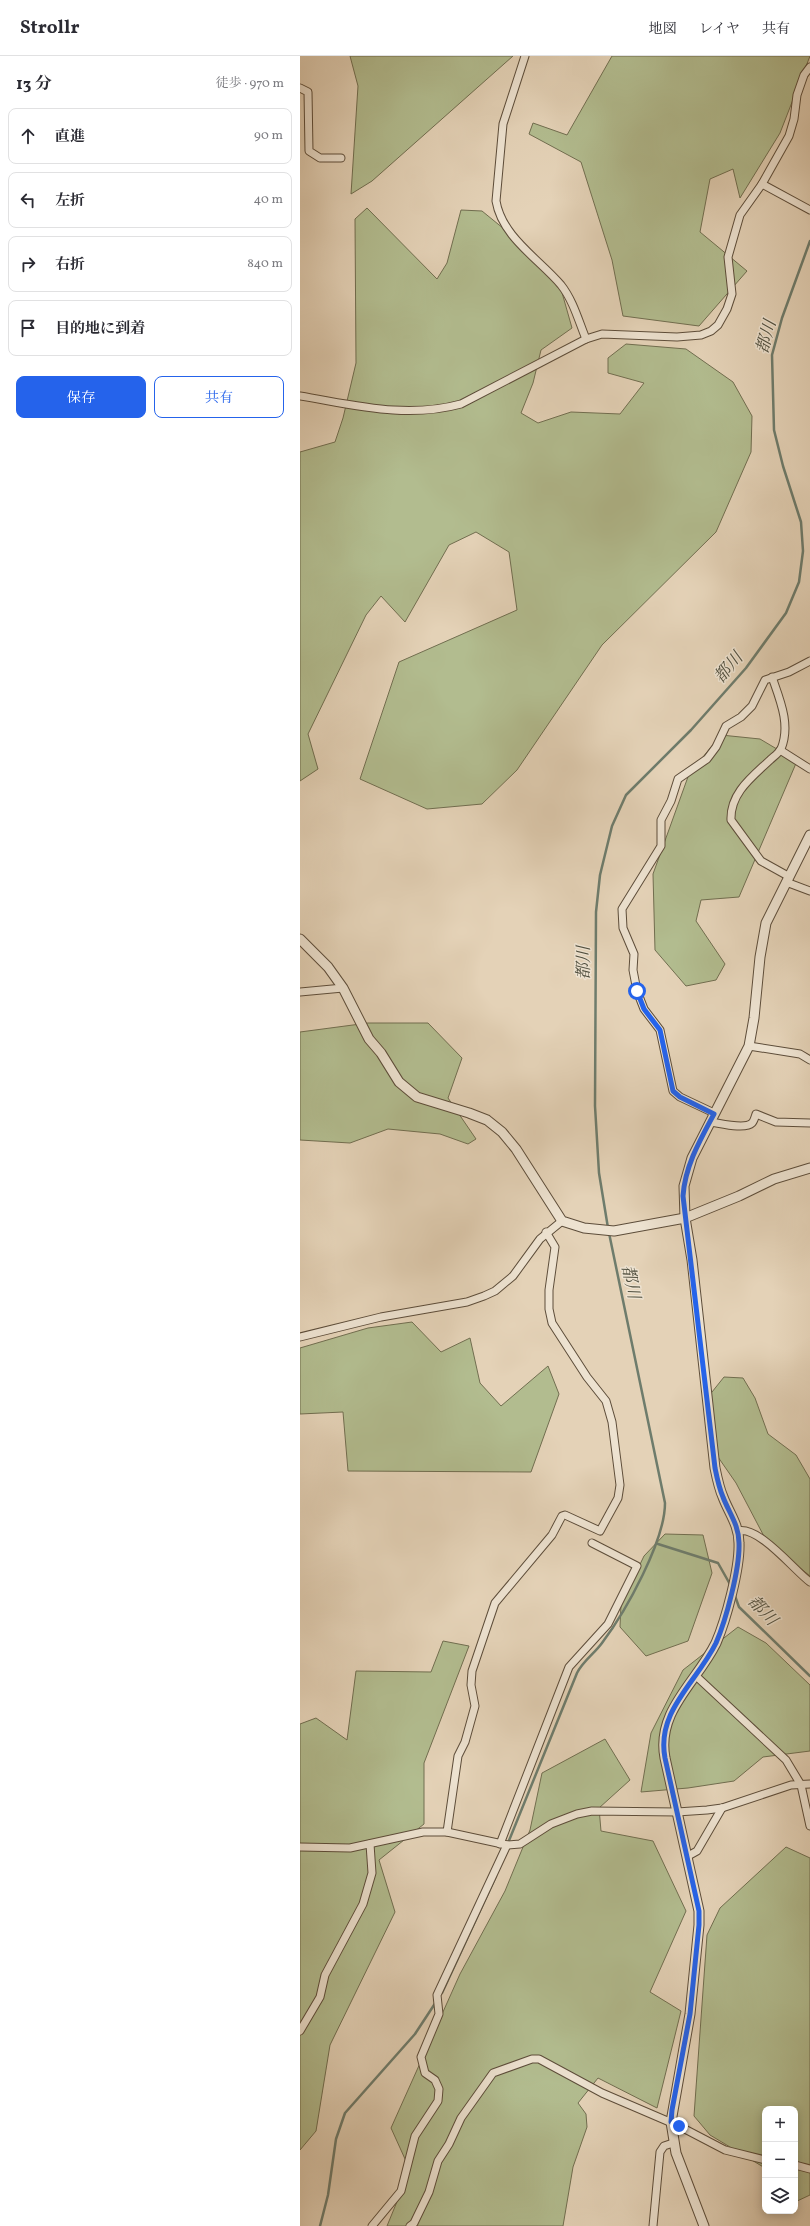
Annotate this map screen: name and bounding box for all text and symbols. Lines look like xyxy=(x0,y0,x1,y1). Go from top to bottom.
text: Strollr xyxy=(20,15,80,41)
text: 地図 xyxy=(649,20,677,39)
text: レイヤ xyxy=(699,20,740,39)
text: 共有 xyxy=(762,20,790,39)
text: 13 分 xyxy=(16,73,52,96)
text: 徒歩 · 970 m xyxy=(216,75,284,93)
icon: ahead xyxy=(17,125,39,147)
text: 直進 xyxy=(55,127,85,148)
text: 90 m xyxy=(254,127,283,145)
icon: left xyxy=(17,189,39,211)
text: 左折 xyxy=(55,191,85,212)
text: 40 m xyxy=(254,191,283,209)
icon: right xyxy=(17,253,39,275)
text: 右折 xyxy=(55,255,85,276)
text: 840 m xyxy=(247,255,283,273)
water label: 都川 xyxy=(751,316,783,356)
icon: arrive xyxy=(17,317,39,339)
text: 目的地に到着 xyxy=(55,319,145,340)
button: 保存 xyxy=(16,376,146,418)
button: 共有 xyxy=(154,376,284,418)
water label: 都川 xyxy=(709,646,750,688)
water label: 都川 xyxy=(573,944,596,980)
route start xyxy=(628,982,646,1000)
water label: 都川 xyxy=(615,1263,645,1303)
water label: 都川 xyxy=(742,1591,783,1633)
map controls xyxy=(762,2106,798,2214)
button: + xyxy=(762,2106,798,2142)
route end xyxy=(670,2117,688,2135)
button: − xyxy=(762,2142,798,2178)
button: layers xyxy=(762,2178,798,2214)

